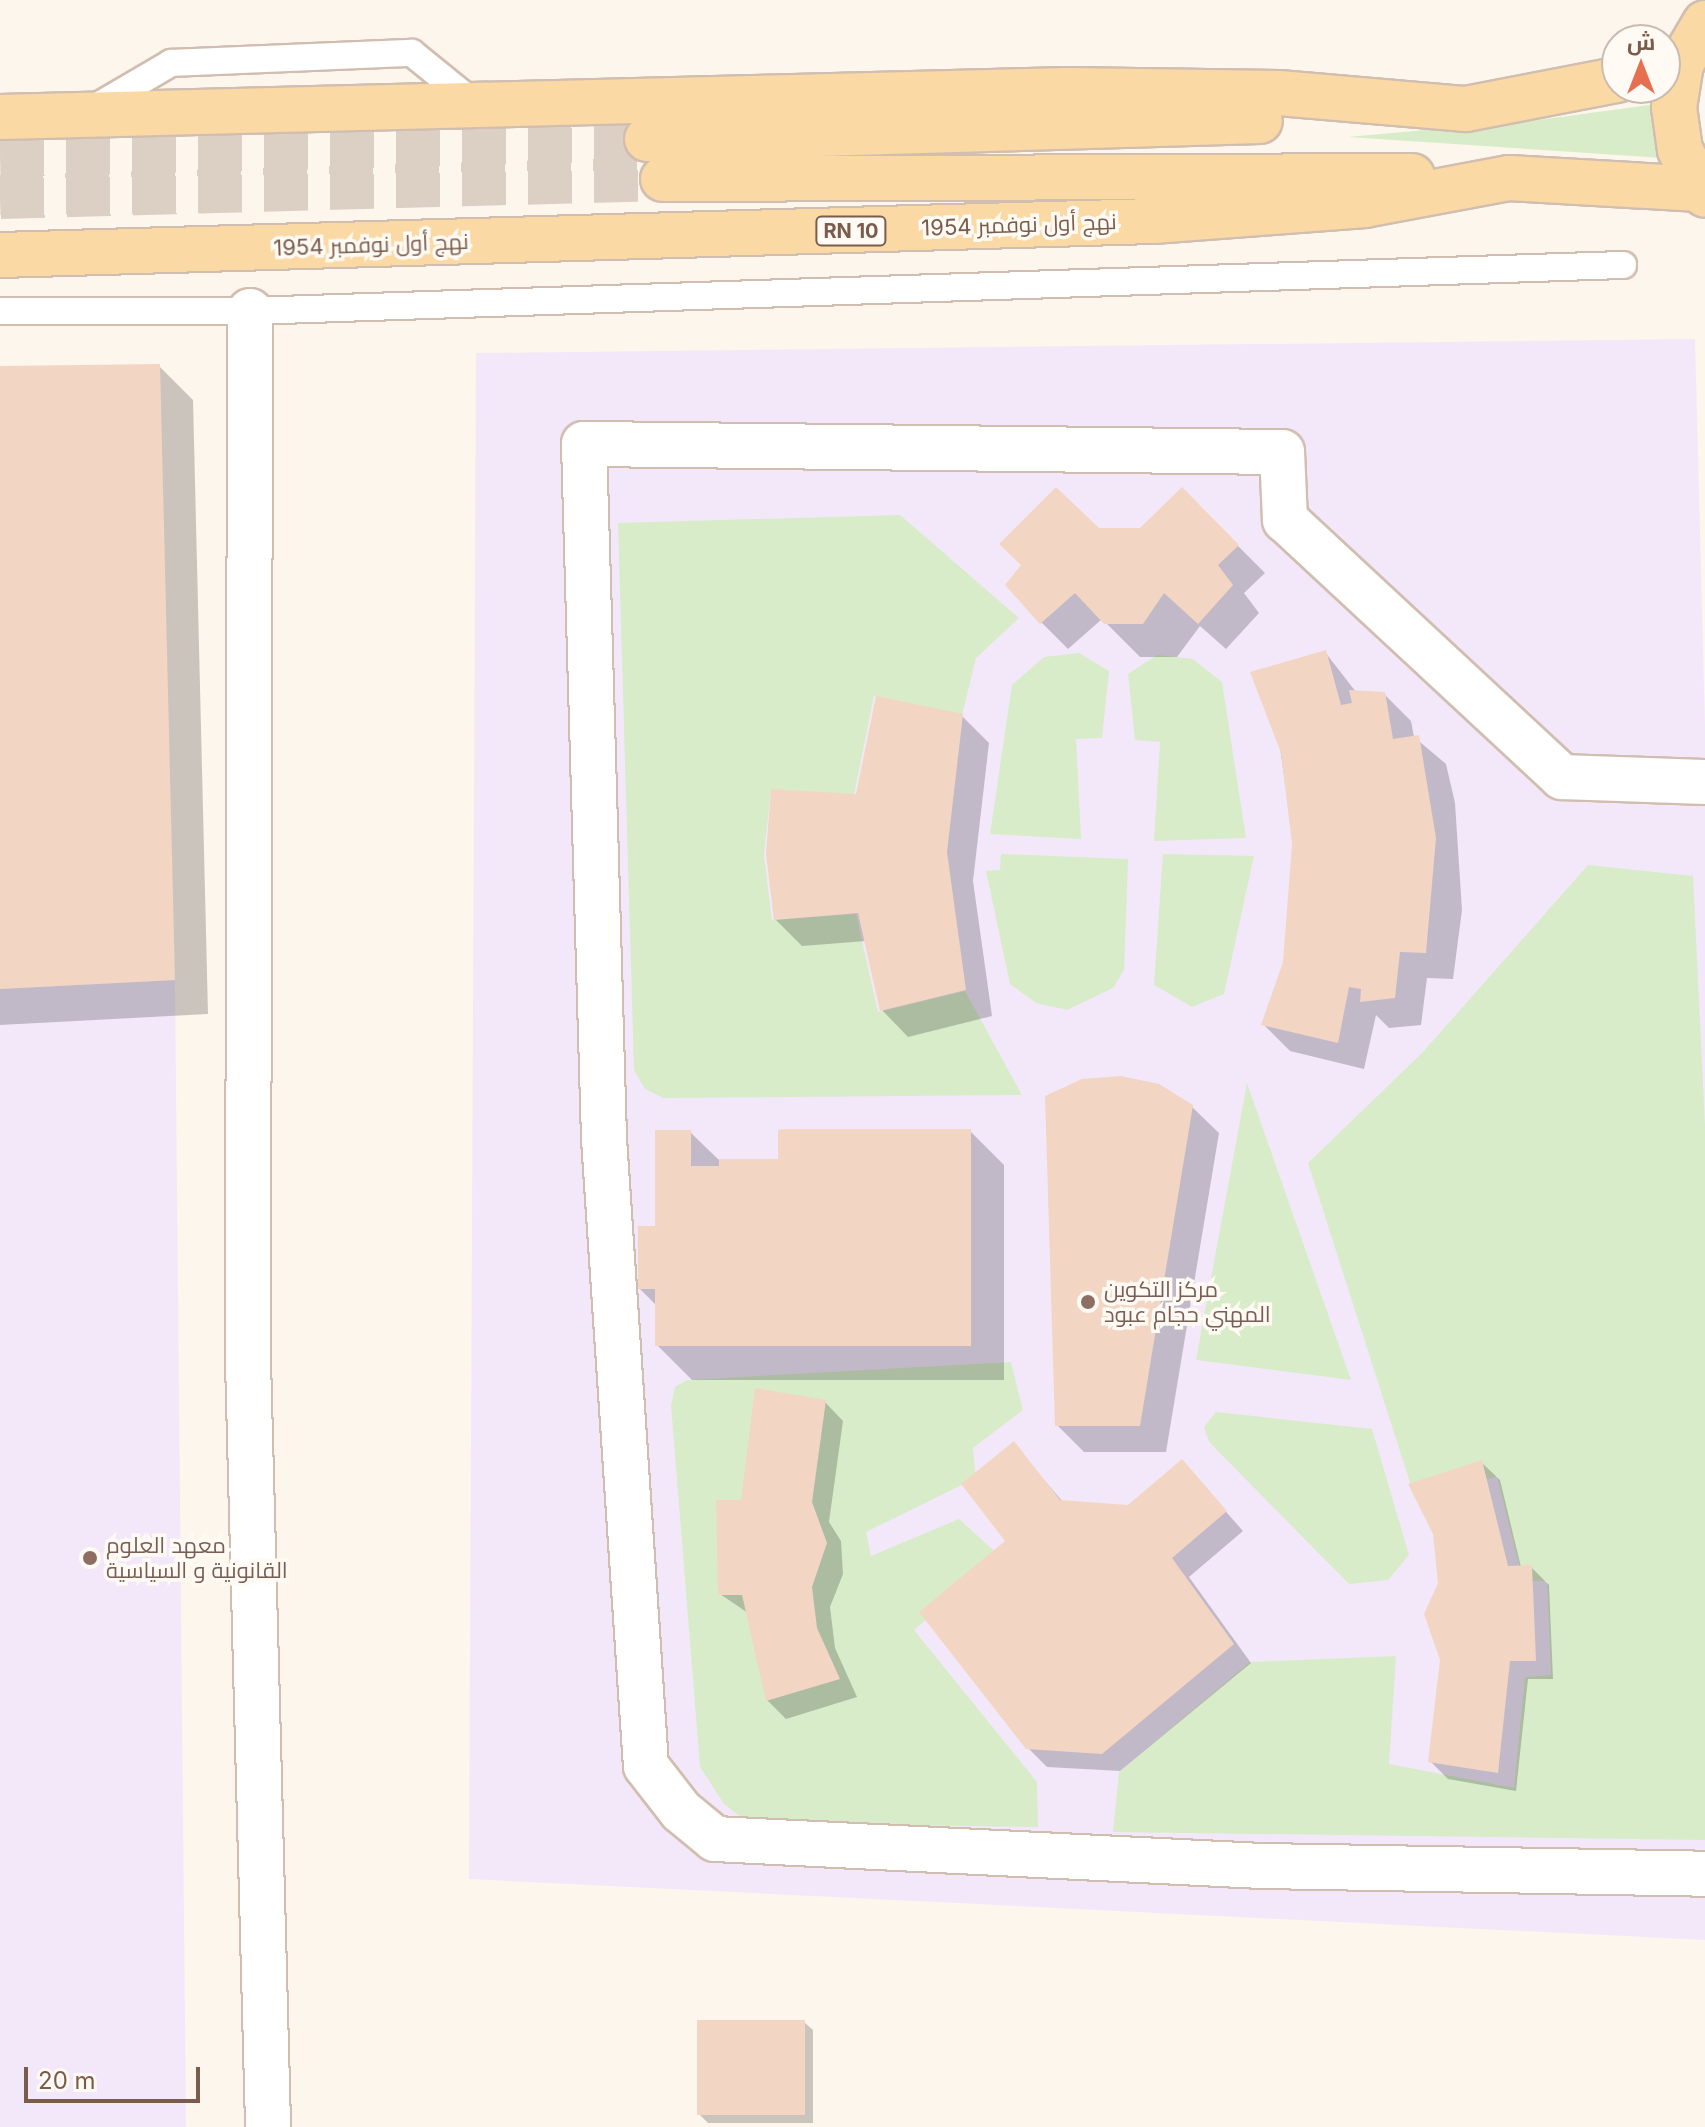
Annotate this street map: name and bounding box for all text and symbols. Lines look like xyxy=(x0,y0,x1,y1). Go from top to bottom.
north arrow xyxy=(1601,24,1681,104)
text: ش xyxy=(1627,29,1655,55)
street label: نهج أول نوفمبر 1954 xyxy=(921,208,1117,242)
road number: RN 10 xyxy=(815,215,887,247)
street label: نهج أول نوفمبر 1954 xyxy=(273,228,469,262)
place label: مركز التكوين المهني حجام عبود xyxy=(1104,1276,1271,1328)
marker: مركز التكوين المهني حجام عبود xyxy=(1079,1293,1097,1311)
place label: معهد العلوم القانونية و السياسية xyxy=(106,1532,288,1584)
marker: معهد العلوم القانونية و السياسية xyxy=(81,1549,99,1567)
scale bar xyxy=(28,2051,204,2101)
text: 20 m xyxy=(38,2066,96,2095)

